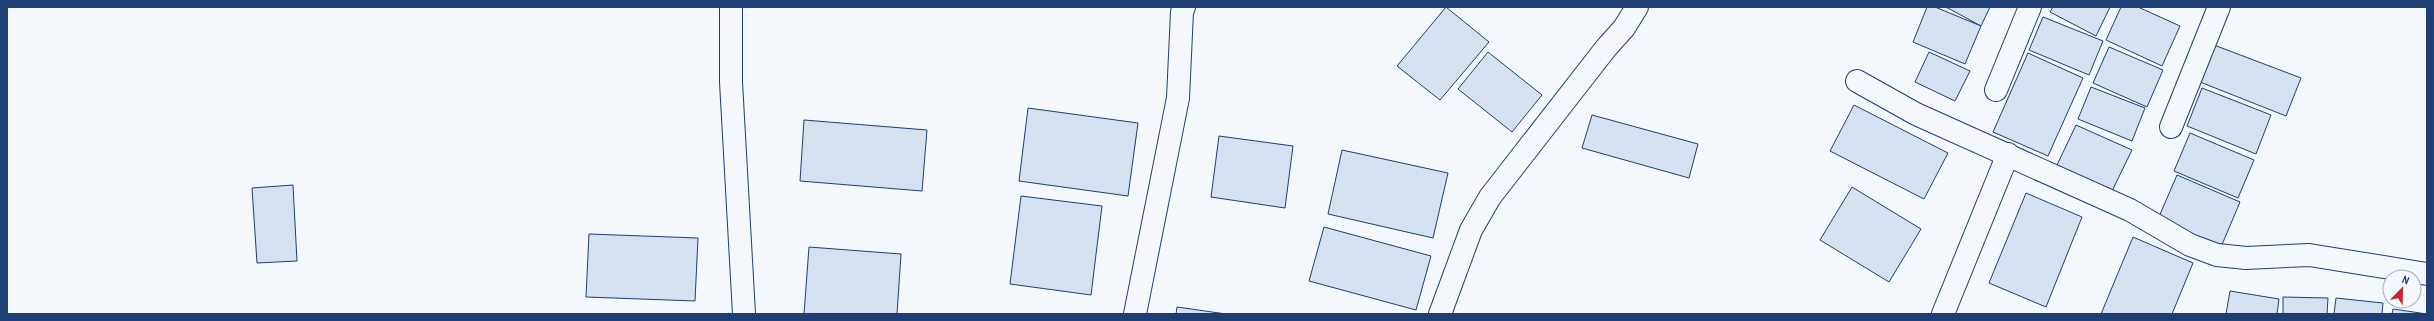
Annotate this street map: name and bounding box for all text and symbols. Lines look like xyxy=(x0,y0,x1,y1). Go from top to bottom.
north arrow xyxy=(2382,269,2422,309)
text: N xyxy=(2400,272,2412,288)

